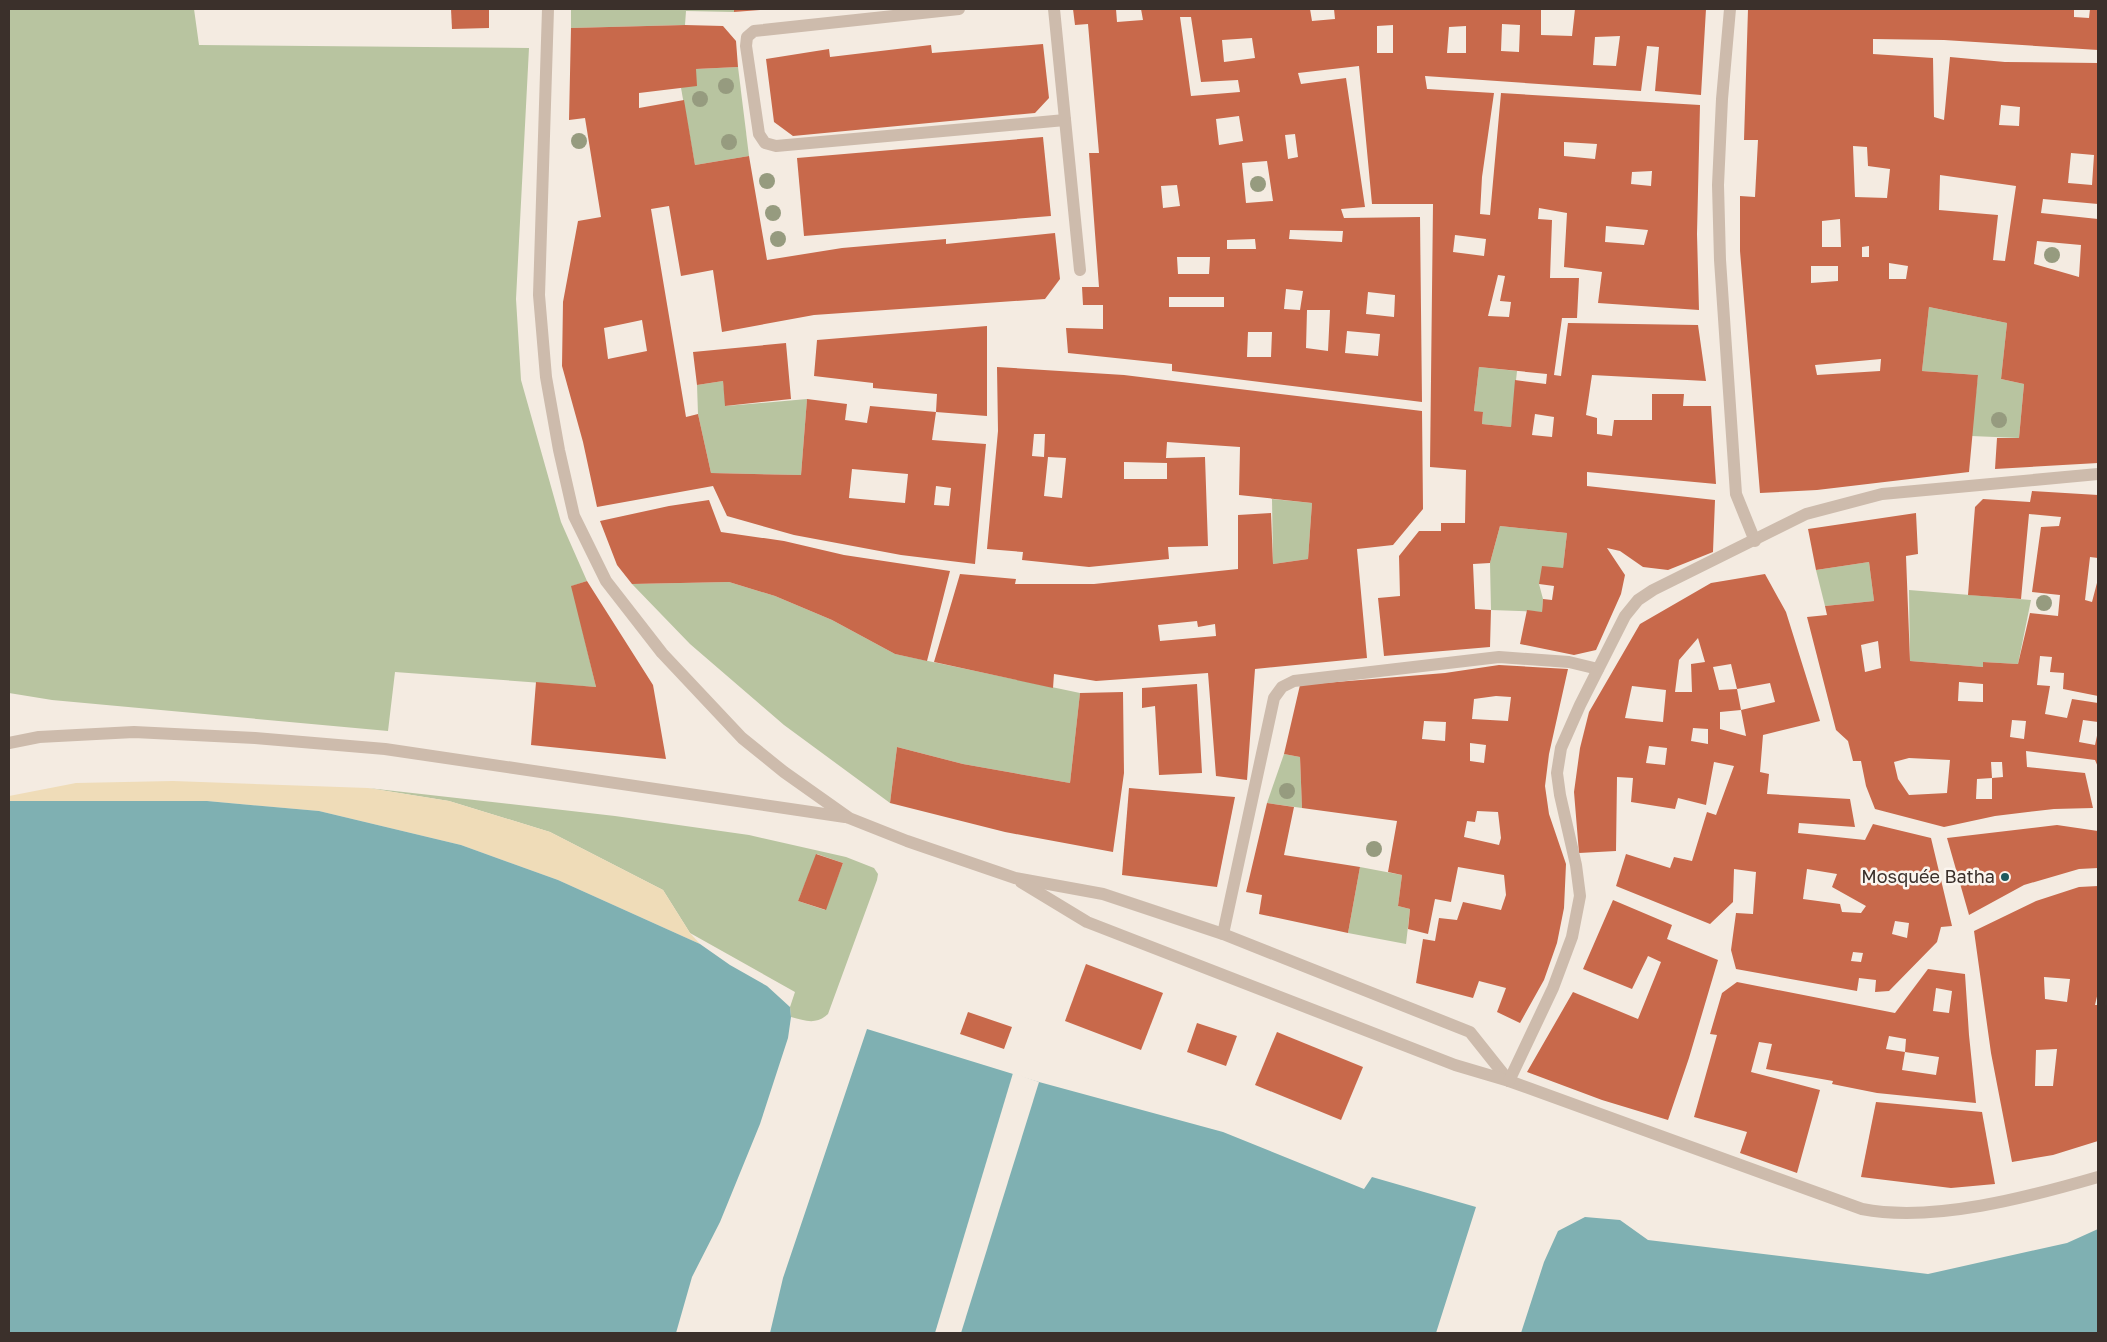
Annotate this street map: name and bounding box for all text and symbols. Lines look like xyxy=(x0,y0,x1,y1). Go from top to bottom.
place label: Mosquée Batha xyxy=(1861,865,1995,887)
marker: Mosquée Batha xyxy=(1999,871,2011,883)

